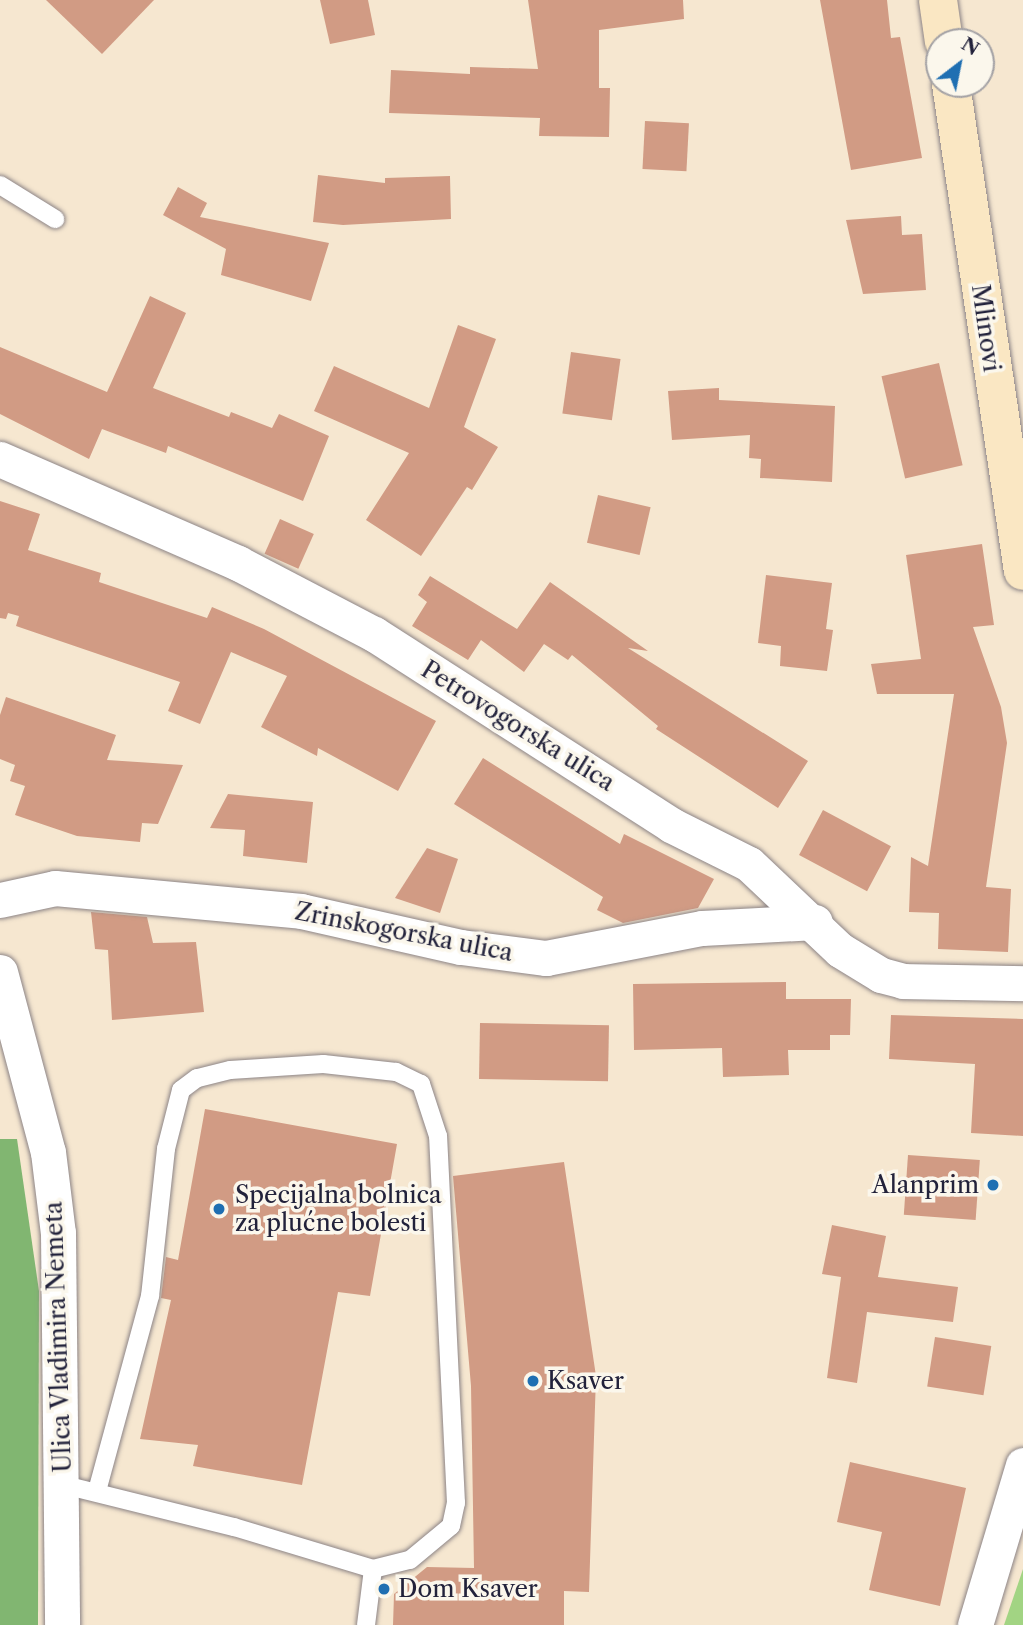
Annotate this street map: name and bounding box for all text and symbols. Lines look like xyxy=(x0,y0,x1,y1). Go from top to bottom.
north arrow xyxy=(925,28,995,98)
text: N xyxy=(957,32,983,61)
street label: Mlinovi xyxy=(966,282,1006,374)
street label: Petrovogorska ulica xyxy=(416,655,620,797)
street label: Zrinskogorska ulica xyxy=(293,897,515,967)
place label: Alanprim xyxy=(872,1171,979,1199)
marker: Alanprim xyxy=(985,1177,1001,1193)
place label: Specijalna bolnica za plućne bolesti xyxy=(235,1181,442,1237)
marker: Specijalna bolnica za plućne bolesti xyxy=(209,1199,229,1219)
street label: Ulica Vladimira Nemeta xyxy=(39,1200,77,1474)
place label: Ksaver xyxy=(547,1367,624,1395)
marker: Ksaver xyxy=(525,1373,541,1389)
place label: Dom Ksaver xyxy=(398,1575,538,1603)
marker: Dom Ksaver xyxy=(376,1581,392,1597)

